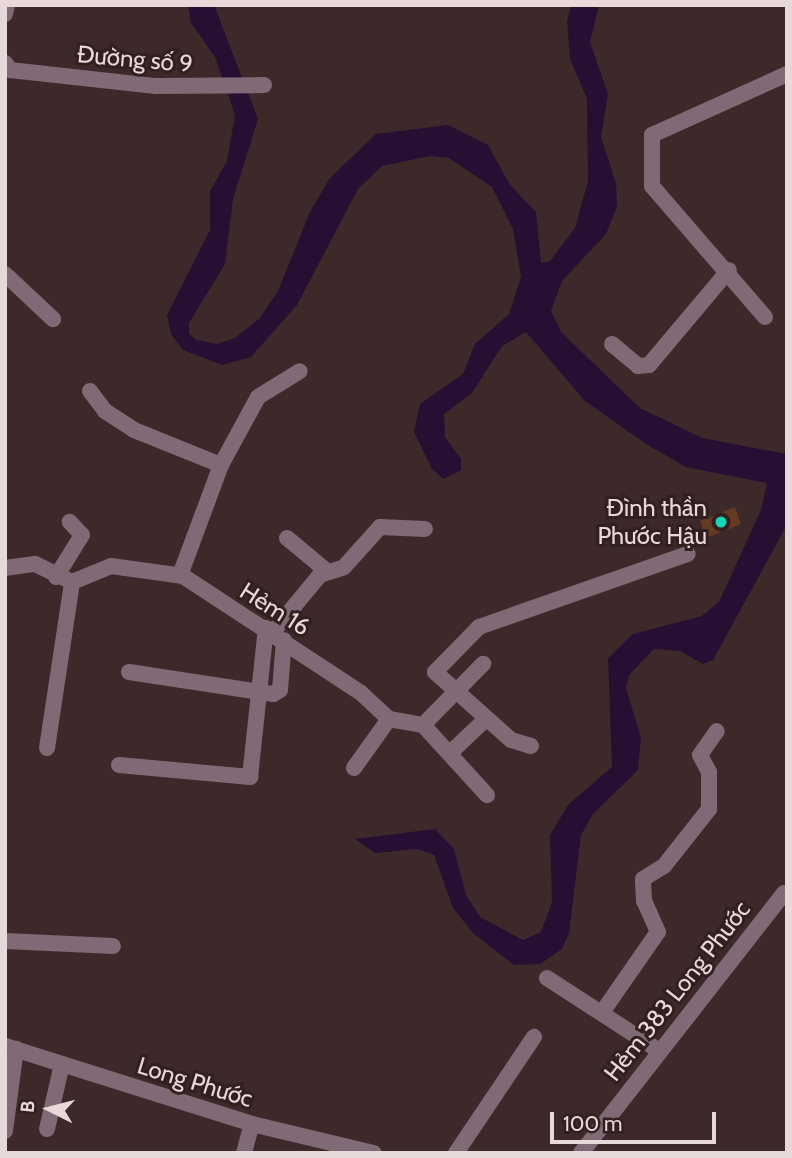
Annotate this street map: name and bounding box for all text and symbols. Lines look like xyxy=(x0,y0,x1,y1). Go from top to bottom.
street label: Đường số 9 xyxy=(76,40,194,78)
place label: Đình thần Phước Hậu xyxy=(598,494,707,550)
marker: Đình thần Phước Hậu xyxy=(713,514,729,530)
street label: Hẻm 16 xyxy=(235,576,315,642)
street label: Hẻm 383 Long Phước xyxy=(598,895,756,1087)
street label: Long Phước xyxy=(134,1051,256,1113)
north arrow xyxy=(14,1074,84,1144)
scale bar xyxy=(554,1098,720,1142)
text: B xyxy=(16,1100,40,1114)
text: 100 m xyxy=(563,1111,622,1136)

